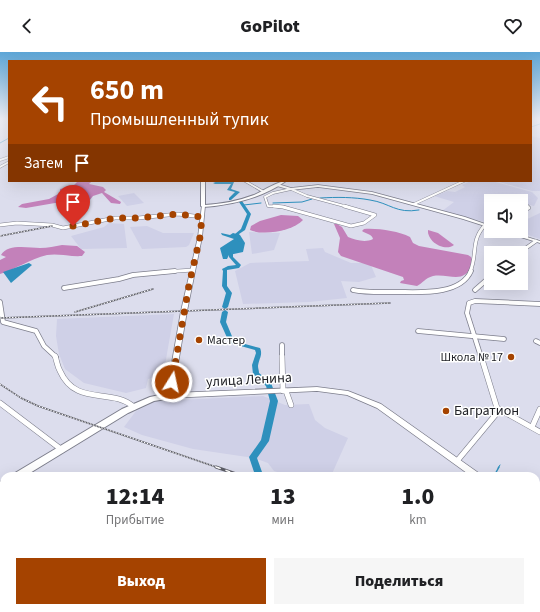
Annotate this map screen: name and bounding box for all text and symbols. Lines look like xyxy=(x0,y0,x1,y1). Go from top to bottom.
text: GoPilot xyxy=(240,14,300,39)
icon: back xyxy=(16,15,38,37)
icon: heart xyxy=(502,15,524,37)
text: 650 m xyxy=(90,70,164,110)
icon: left xyxy=(24,76,76,128)
text: Промышленный тупик xyxy=(90,107,269,132)
icon: arrive xyxy=(71,152,93,174)
text: Затем xyxy=(24,153,63,174)
pin xyxy=(56,185,90,226)
icon: arrive xyxy=(62,191,84,213)
map controls xyxy=(484,194,528,290)
button: sound xyxy=(484,194,528,238)
button: layers xyxy=(484,246,528,290)
place label: Мастер xyxy=(207,332,245,349)
marker: Мастер xyxy=(194,335,204,345)
place label: Школа № 17 xyxy=(440,349,503,366)
marker: Школа № 17 xyxy=(506,352,516,362)
position arrow xyxy=(151,361,193,403)
street label: улица Ленина xyxy=(206,368,292,392)
place label: Багратион xyxy=(454,401,519,421)
marker: Багратион xyxy=(441,406,451,416)
text: 12:14 xyxy=(106,479,164,514)
text: 13 xyxy=(270,479,296,514)
text: 1.0 xyxy=(401,479,434,514)
text: Прибытие xyxy=(106,511,164,529)
text: мин xyxy=(271,511,294,529)
text: km xyxy=(409,511,426,529)
button: Выход xyxy=(16,558,266,604)
button: Поделиться xyxy=(274,558,524,604)

